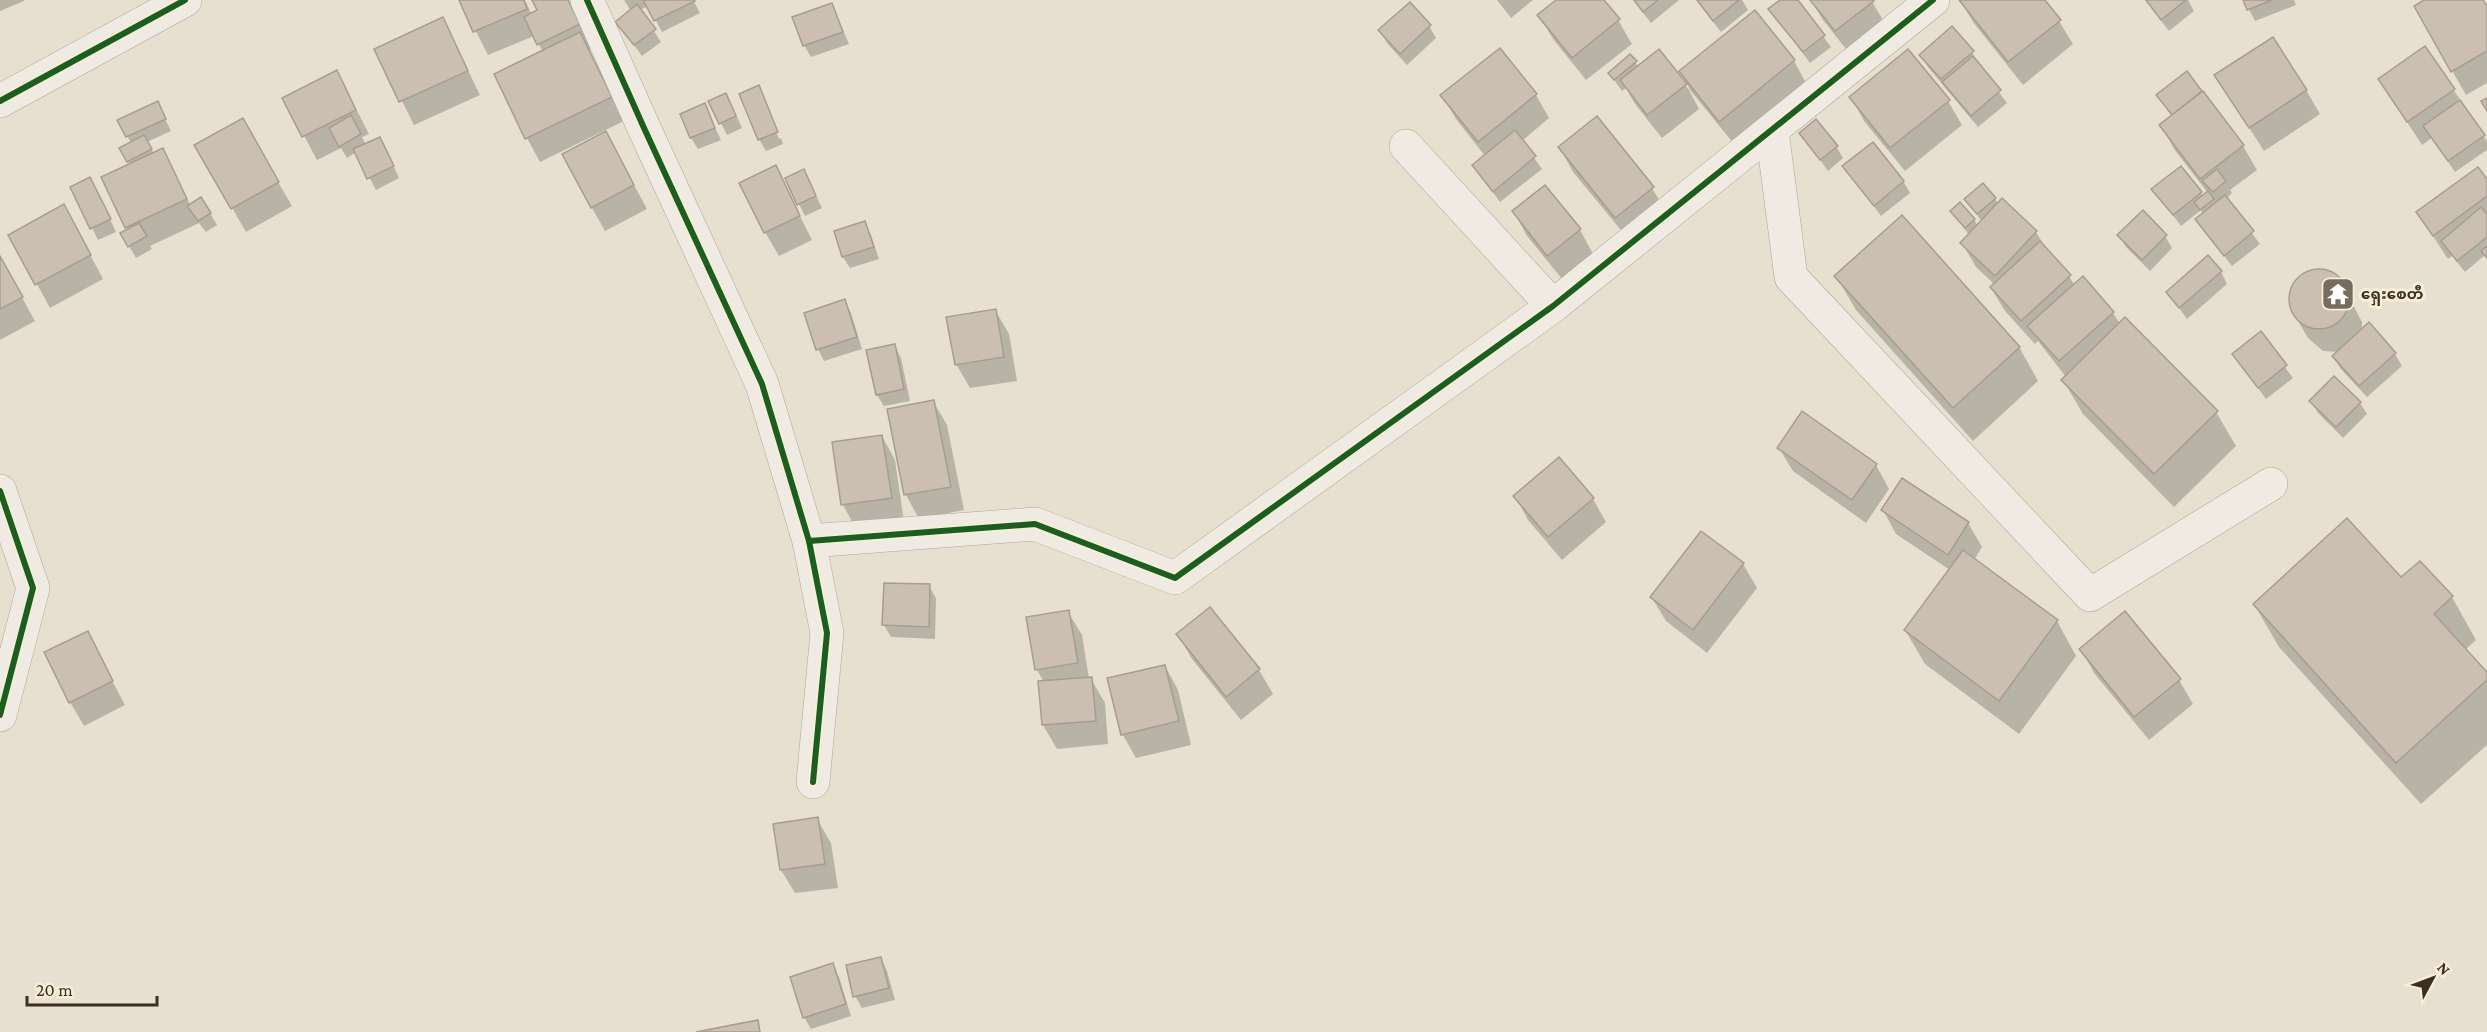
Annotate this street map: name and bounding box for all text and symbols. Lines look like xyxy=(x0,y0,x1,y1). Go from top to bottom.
temple icon: ရှေးစေတီ xyxy=(2320,276,2356,312)
place label: ရှေးစေတီ xyxy=(2361,284,2423,306)
north arrow xyxy=(2403,948,2463,1008)
text: N xyxy=(2434,959,2454,978)
scale bar xyxy=(27,969,158,1007)
text: 20 m xyxy=(36,980,73,1000)

